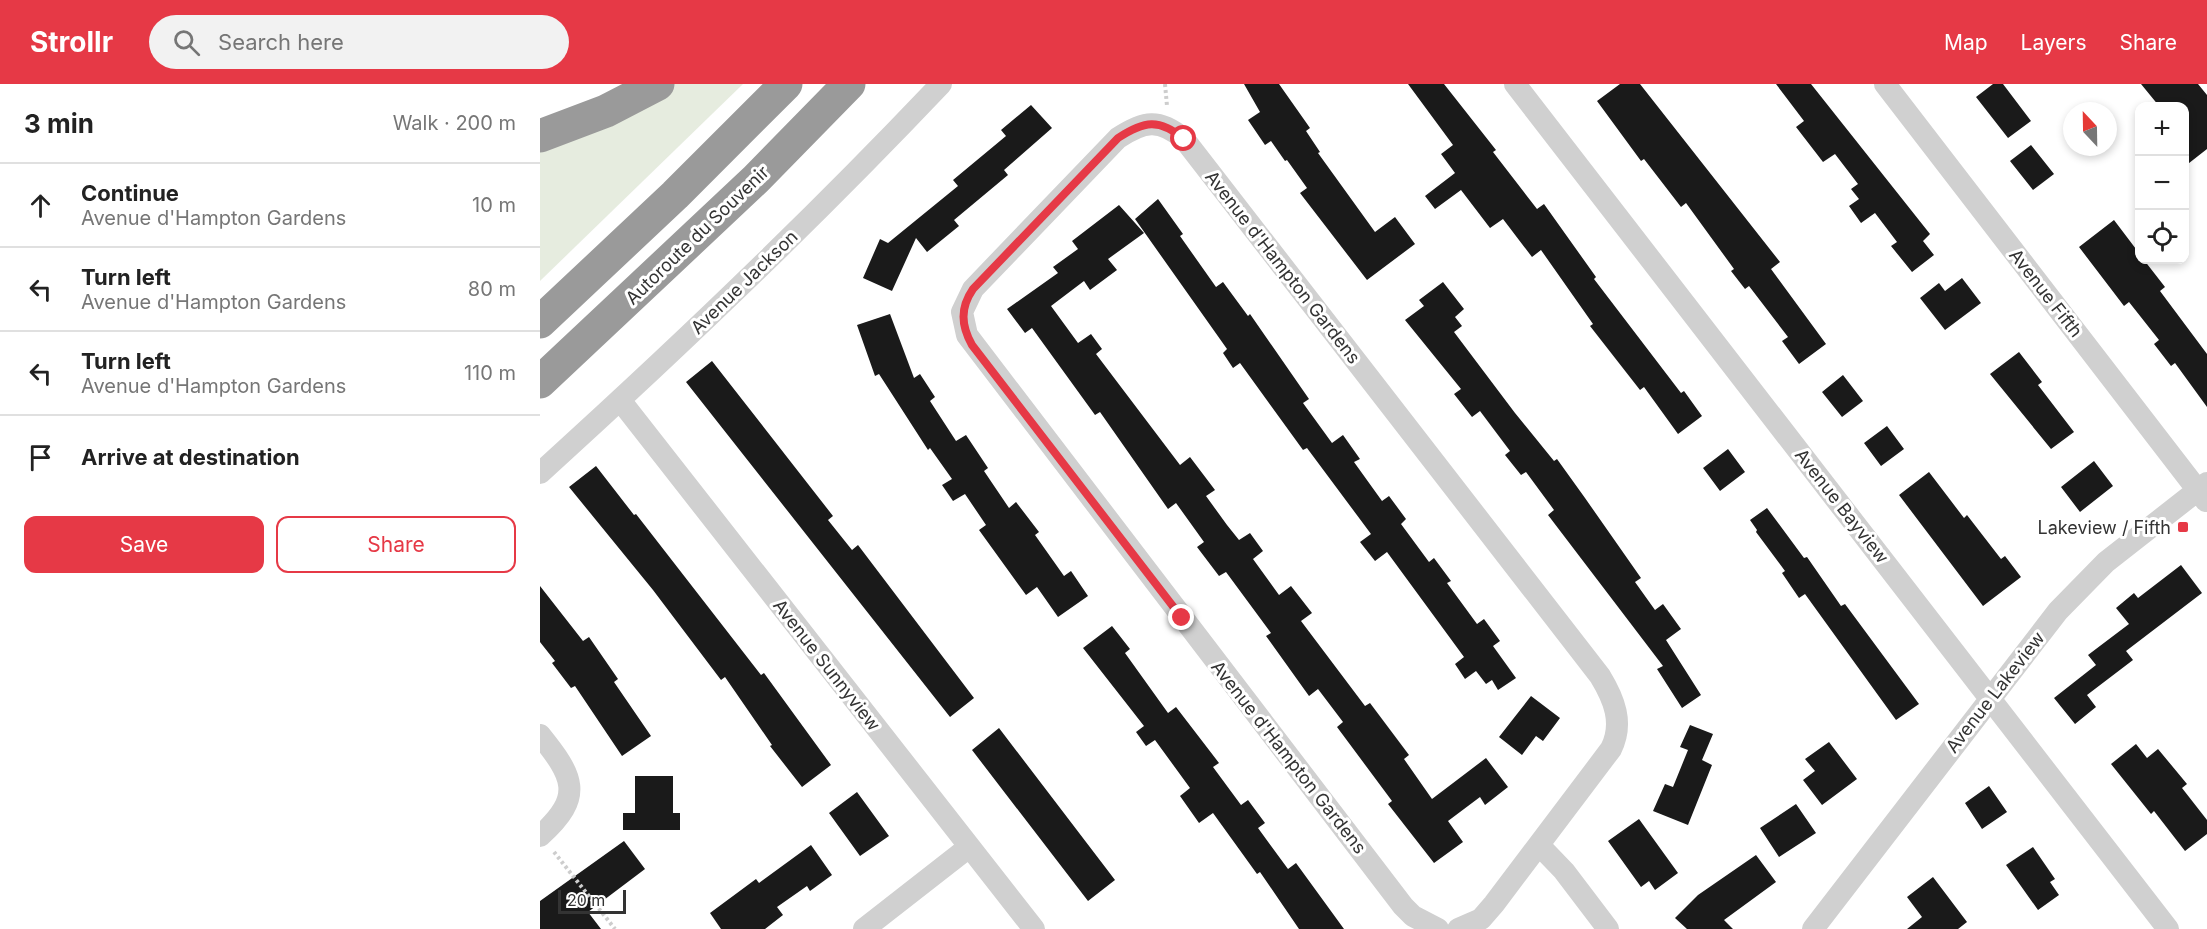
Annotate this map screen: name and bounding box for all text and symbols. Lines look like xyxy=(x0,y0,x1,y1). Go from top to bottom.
search box xyxy=(149,15,569,69)
text: Strollr xyxy=(30,25,113,59)
icon: search xyxy=(170,26,203,59)
text: Search here xyxy=(218,29,344,55)
text: Map xyxy=(1944,30,1988,55)
text: Layers xyxy=(2021,30,2087,55)
text: Share xyxy=(2120,30,2177,55)
north arrow xyxy=(2063,102,2117,156)
map controls xyxy=(2135,102,2189,264)
button: + xyxy=(2135,102,2189,156)
text: 3 min xyxy=(24,108,94,139)
text: Walk · 200 m xyxy=(393,111,516,135)
route start xyxy=(1170,125,1196,151)
button: − xyxy=(2135,156,2189,210)
street label: Autoroute du Souvenir xyxy=(621,161,773,309)
street label: Avenue d'Hampton Gardens xyxy=(1201,166,1365,368)
text: Continue xyxy=(81,180,179,206)
icon: ahead xyxy=(24,189,57,222)
text: 10 m xyxy=(472,193,516,217)
text: Avenue d'Hampton Gardens xyxy=(81,206,346,230)
button: locate xyxy=(2135,210,2189,264)
street label: Avenue Jackson xyxy=(686,226,802,338)
street label: Avenue Fifth xyxy=(2005,245,2087,341)
text: Turn left xyxy=(81,264,171,290)
icon: left xyxy=(24,273,57,306)
text: 80 m xyxy=(468,277,516,301)
text: Avenue d'Hampton Gardens xyxy=(81,290,346,314)
text: Turn left xyxy=(81,348,171,374)
icon: left xyxy=(24,357,57,390)
text: 110 m xyxy=(464,361,516,385)
text: Avenue d'Hampton Gardens xyxy=(81,374,346,398)
icon: arrive xyxy=(24,441,57,474)
text: Arrive at destination xyxy=(81,444,300,470)
street label: Avenue Bayview xyxy=(1791,445,1893,568)
button: Save xyxy=(24,516,264,573)
button: Share xyxy=(276,516,516,573)
place label: Lakeview / Fifth xyxy=(2038,517,2171,538)
marker: Lakeview / Fifth xyxy=(2176,520,2190,534)
street label: Avenue Sunnyview xyxy=(769,595,885,735)
route end xyxy=(1168,604,1194,630)
street label: Avenue Lakeview xyxy=(1941,627,2049,757)
street label: Avenue d'Hampton Gardens xyxy=(1207,656,1371,858)
scale bar xyxy=(558,887,626,914)
text: 20 m xyxy=(567,890,605,910)

